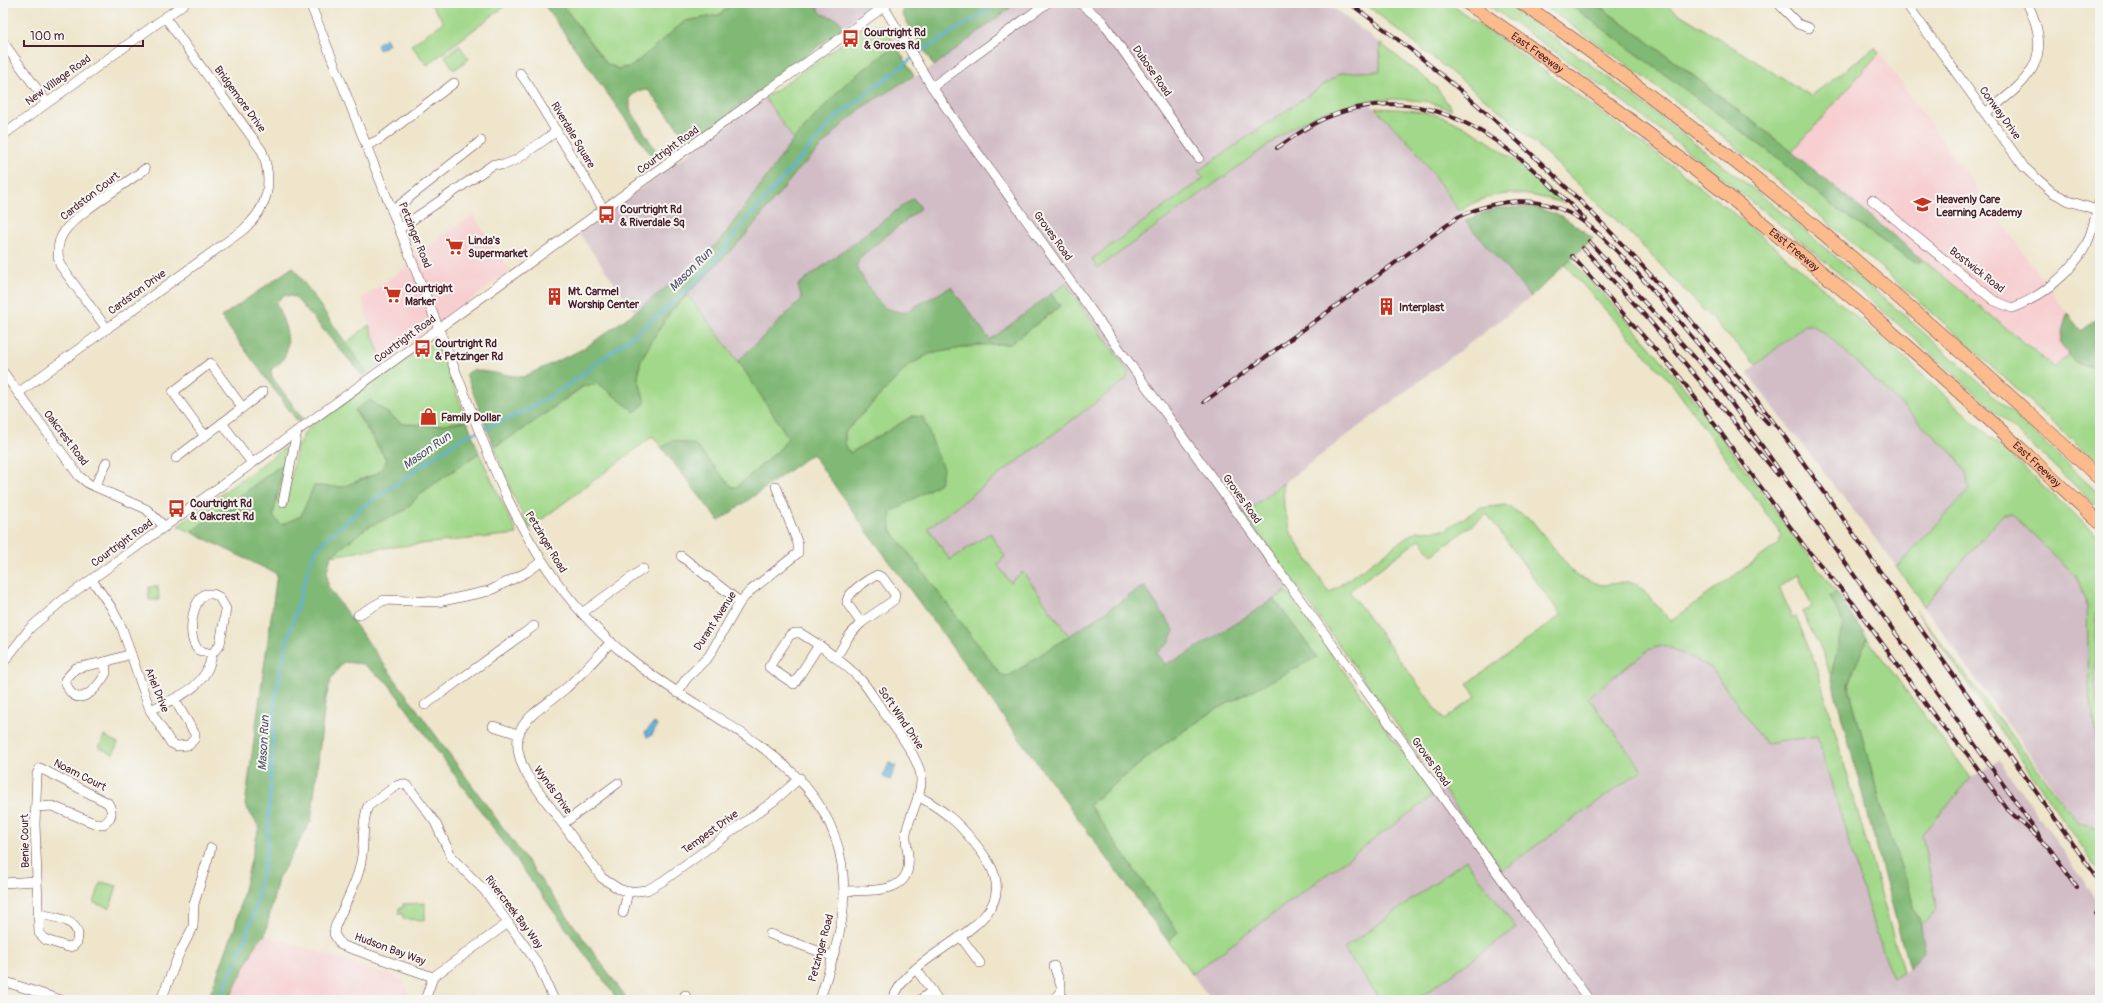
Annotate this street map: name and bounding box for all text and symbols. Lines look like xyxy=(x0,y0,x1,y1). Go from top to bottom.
scale bar xyxy=(24,22,143,48)
place label: Courtright Rd & Groves Rd xyxy=(864,26,926,52)
bus stop icon: Courtright Rd & Groves Rd xyxy=(841,28,861,48)
text: 100 m xyxy=(30,29,65,44)
street label: East Freeway xyxy=(1509,29,1566,75)
street label: Dubose Road xyxy=(1130,43,1174,99)
street label: New Village Road xyxy=(23,52,93,108)
street label: Bridgemore Drive xyxy=(212,63,269,135)
street label: Conway Drive xyxy=(1977,84,2024,142)
street label: Riverdale Square xyxy=(548,100,598,171)
street label: Courtright Road xyxy=(635,123,701,177)
street label: Cardston Court xyxy=(58,169,123,223)
place label: Heavenly Care Learning Academy xyxy=(1936,193,2022,219)
school or university icon: Heavenly Care Learning Academy xyxy=(1913,195,1933,215)
street label: Petzinger Road xyxy=(396,200,434,270)
place label: Courtright Rd & Riverdale Sq xyxy=(620,203,685,229)
bus stop icon: Courtright Rd & Riverdale Sq xyxy=(597,205,617,225)
street label: Groves Road xyxy=(1031,209,1075,263)
street label: East Freeway xyxy=(1767,225,1822,274)
place label: Linda's Supermarket xyxy=(468,234,528,260)
supermarket icon: Linda's Supermarket xyxy=(445,236,465,256)
water label: Mason Run xyxy=(666,244,717,295)
street label: Bostwick Road xyxy=(1947,244,2007,296)
street label: Cardston Drive xyxy=(106,266,169,317)
place label: Courtright Marker xyxy=(405,282,453,308)
supermarket icon: Courtright Marker xyxy=(382,284,402,304)
place label: Mt. Carmel Worship Center xyxy=(568,285,640,311)
building icon: Mt. Carmel Worship Center xyxy=(545,287,565,307)
building icon: Interplast xyxy=(1376,297,1396,317)
place label: Interplast xyxy=(1399,301,1445,314)
street label: Courtright Road xyxy=(372,312,438,366)
place label: Courtright Rd & Petzinger Rd xyxy=(435,337,503,363)
bus stop icon: Courtright Rd & Petzinger Rd xyxy=(412,339,432,359)
shop icon: Family Dollar xyxy=(418,407,438,427)
street label: Oakcrest Road xyxy=(41,408,91,468)
place label: Family Dollar xyxy=(441,411,502,424)
water label: Mason Run xyxy=(400,428,455,473)
street label: East Freeway xyxy=(2010,438,2064,490)
street label: Groves Road xyxy=(1220,472,1264,526)
place label: Courtright Rd & Oakcrest Rd xyxy=(190,497,254,523)
bus stop icon: Courtright Rd & Oakcrest Rd xyxy=(167,499,187,519)
street label: Petzinger Road xyxy=(522,509,570,575)
street label: Courtright Road xyxy=(89,516,155,570)
street label: Durant Avenue xyxy=(691,589,739,653)
street label: Ariel Drive xyxy=(142,666,172,715)
street label: Soft Wind Drive xyxy=(875,684,927,752)
water label: Mason Run xyxy=(255,714,273,771)
street label: Groves Road xyxy=(1409,735,1453,789)
street label: Noam Court xyxy=(52,756,109,794)
street label: Wynds Drive xyxy=(531,763,575,817)
street label: Tempest Drive xyxy=(679,807,741,857)
street label: Benie Court xyxy=(18,813,32,868)
street label: Rivercreek Bay Way xyxy=(482,873,546,951)
street label: Petzinger Road xyxy=(806,913,836,983)
street label: Hudson Bay Way xyxy=(353,930,428,968)

